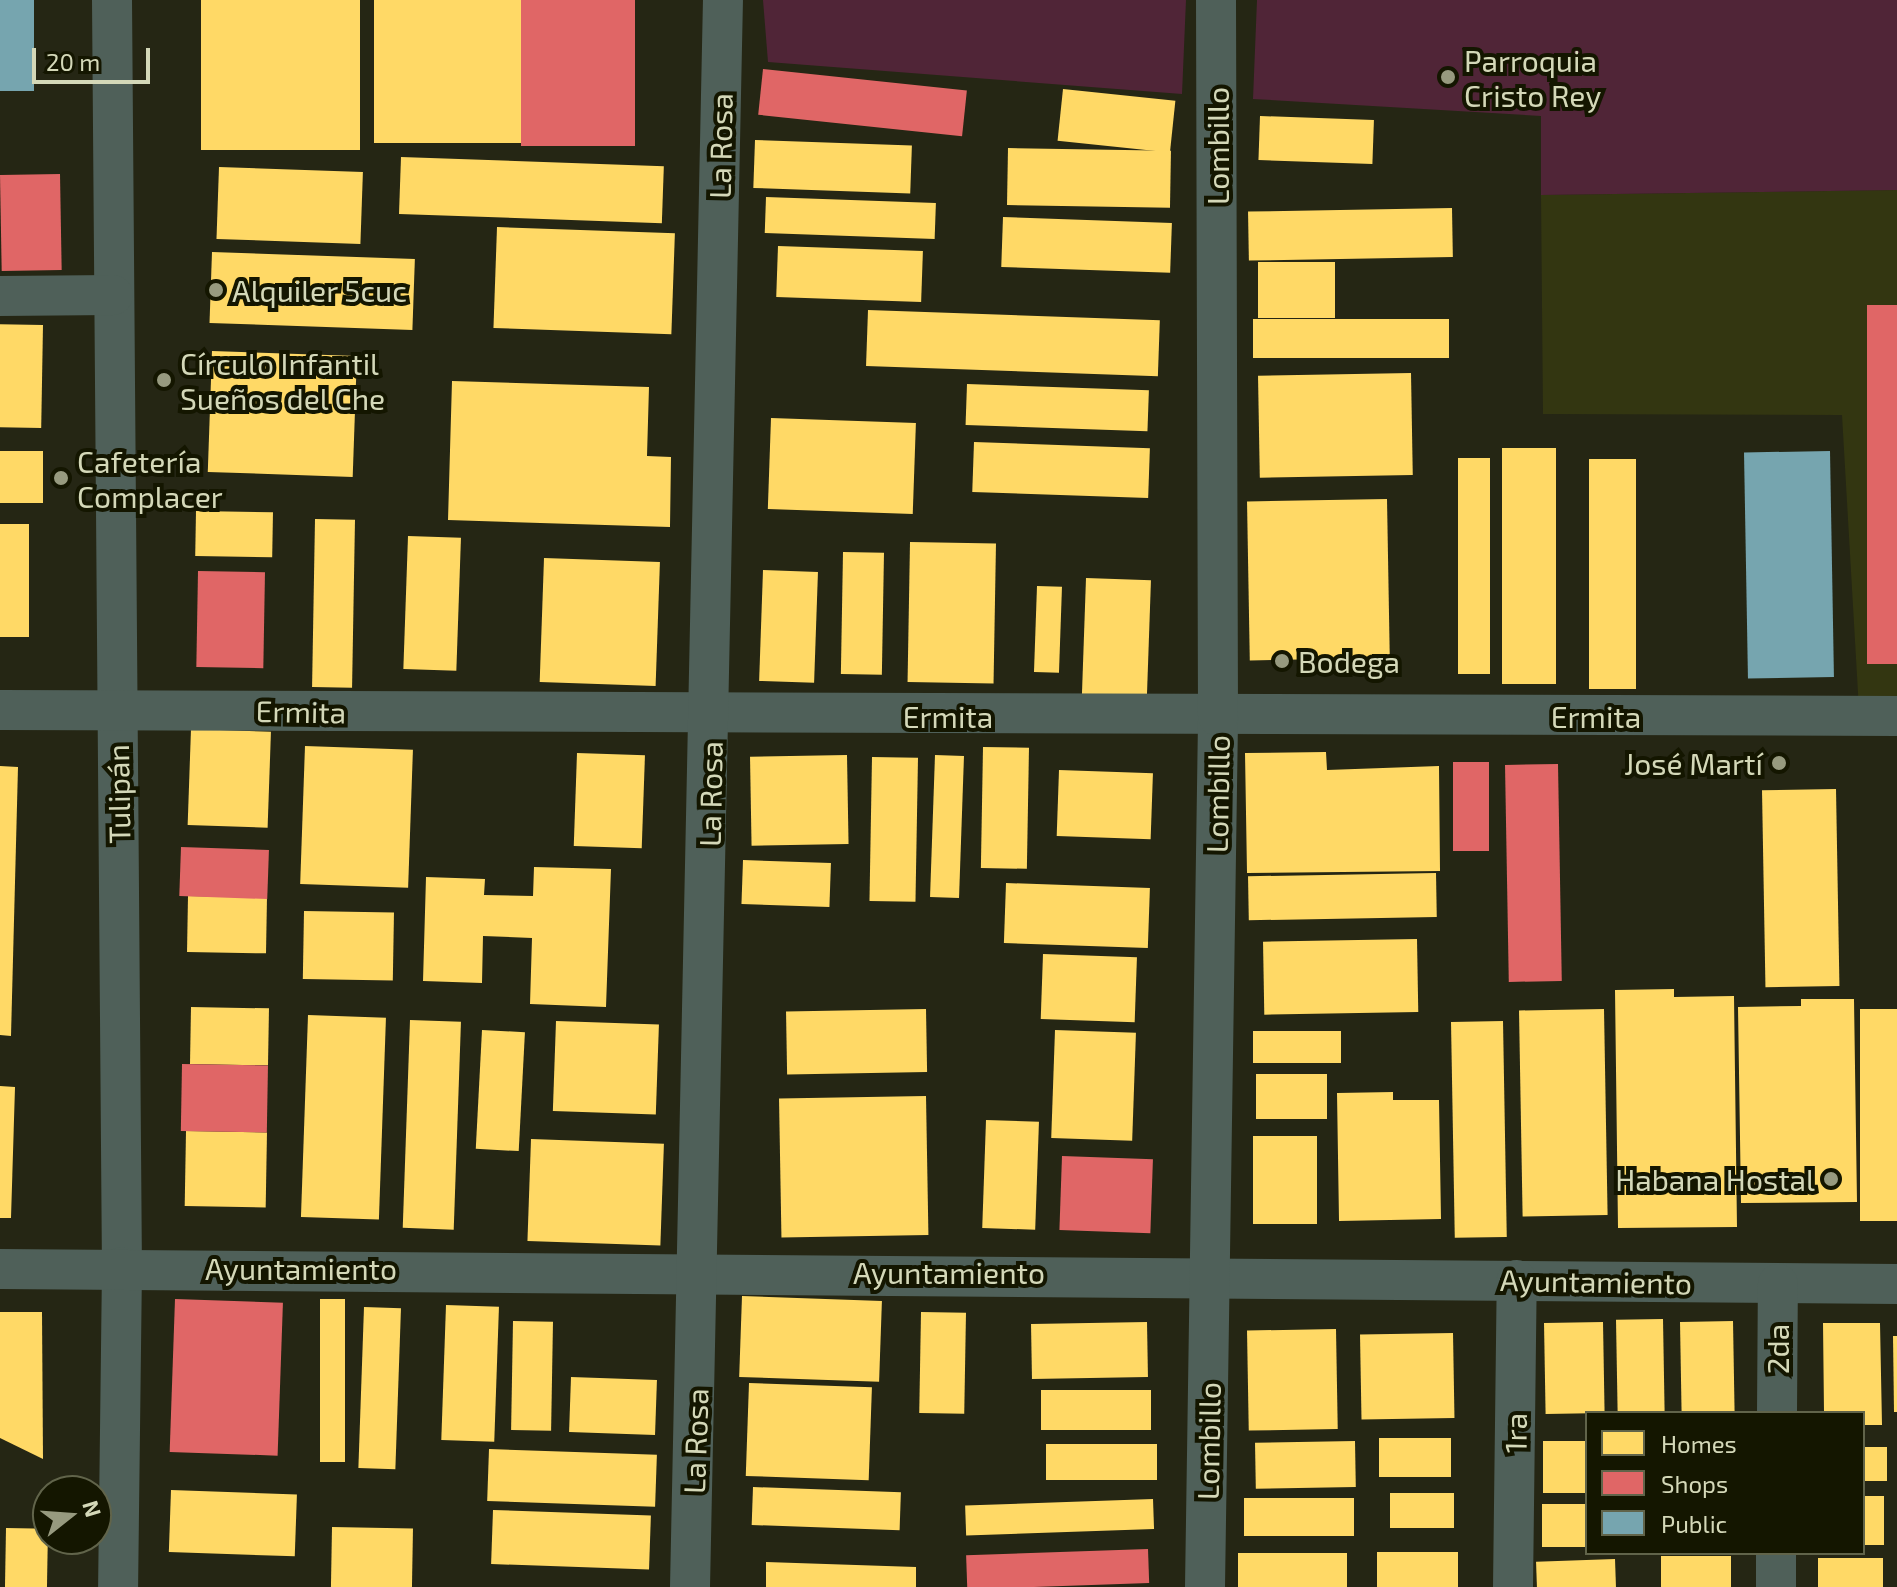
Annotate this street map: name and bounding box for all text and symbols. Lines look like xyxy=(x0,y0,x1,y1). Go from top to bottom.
scale bar xyxy=(36,32,154,82)
place label: Parroquia Cristo Rey xyxy=(1464,42,1601,112)
text: 20 m xyxy=(46,47,100,76)
marker: Parroquia Cristo Rey xyxy=(1439,68,1457,86)
street label: Lombillo xyxy=(1199,87,1235,205)
street label: La Rosa xyxy=(701,93,739,199)
place label: Alquiler 5cuc xyxy=(232,272,407,308)
marker: Alquiler 5cuc xyxy=(207,281,225,299)
place label: Círculo Infantil Sueños del Che xyxy=(180,345,386,416)
marker: Círculo Infantil Sueños del Che xyxy=(155,371,173,389)
place label: Cafetería Complacer xyxy=(77,443,223,514)
marker: Cafetería Complacer xyxy=(52,469,70,487)
place label: Bodega xyxy=(1298,643,1400,679)
marker: Bodega xyxy=(1273,652,1291,670)
street label: Ermita xyxy=(255,692,347,730)
street label: Ermita xyxy=(903,698,993,734)
street label: Ermita xyxy=(1551,698,1641,734)
street label: Lombillo xyxy=(1198,735,1236,853)
street label: La Rosa xyxy=(691,741,729,847)
street label: Tulipán xyxy=(99,744,137,844)
place label: José Martí xyxy=(1624,745,1763,781)
marker: José Martí xyxy=(1770,754,1788,772)
place label: Habana Hostal xyxy=(1615,1161,1815,1197)
marker: Habana Hostal xyxy=(1822,1170,1840,1188)
street label: Ayuntamiento xyxy=(205,1250,397,1286)
street label: Ayuntamiento xyxy=(853,1254,1045,1290)
street label: Ayuntamiento xyxy=(1500,1261,1692,1301)
street label: 2da xyxy=(1759,1324,1795,1374)
street label: Lombillo xyxy=(1189,1382,1227,1500)
street label: La Rosa xyxy=(675,1388,715,1494)
legend xyxy=(1585,1411,1865,1555)
street label: 1ra xyxy=(1497,1412,1533,1454)
text: Homes xyxy=(1661,1429,1737,1458)
text: Shops xyxy=(1661,1469,1728,1498)
north arrow xyxy=(32,1475,112,1555)
text: N xyxy=(78,1497,108,1520)
text: Public xyxy=(1661,1509,1727,1538)

